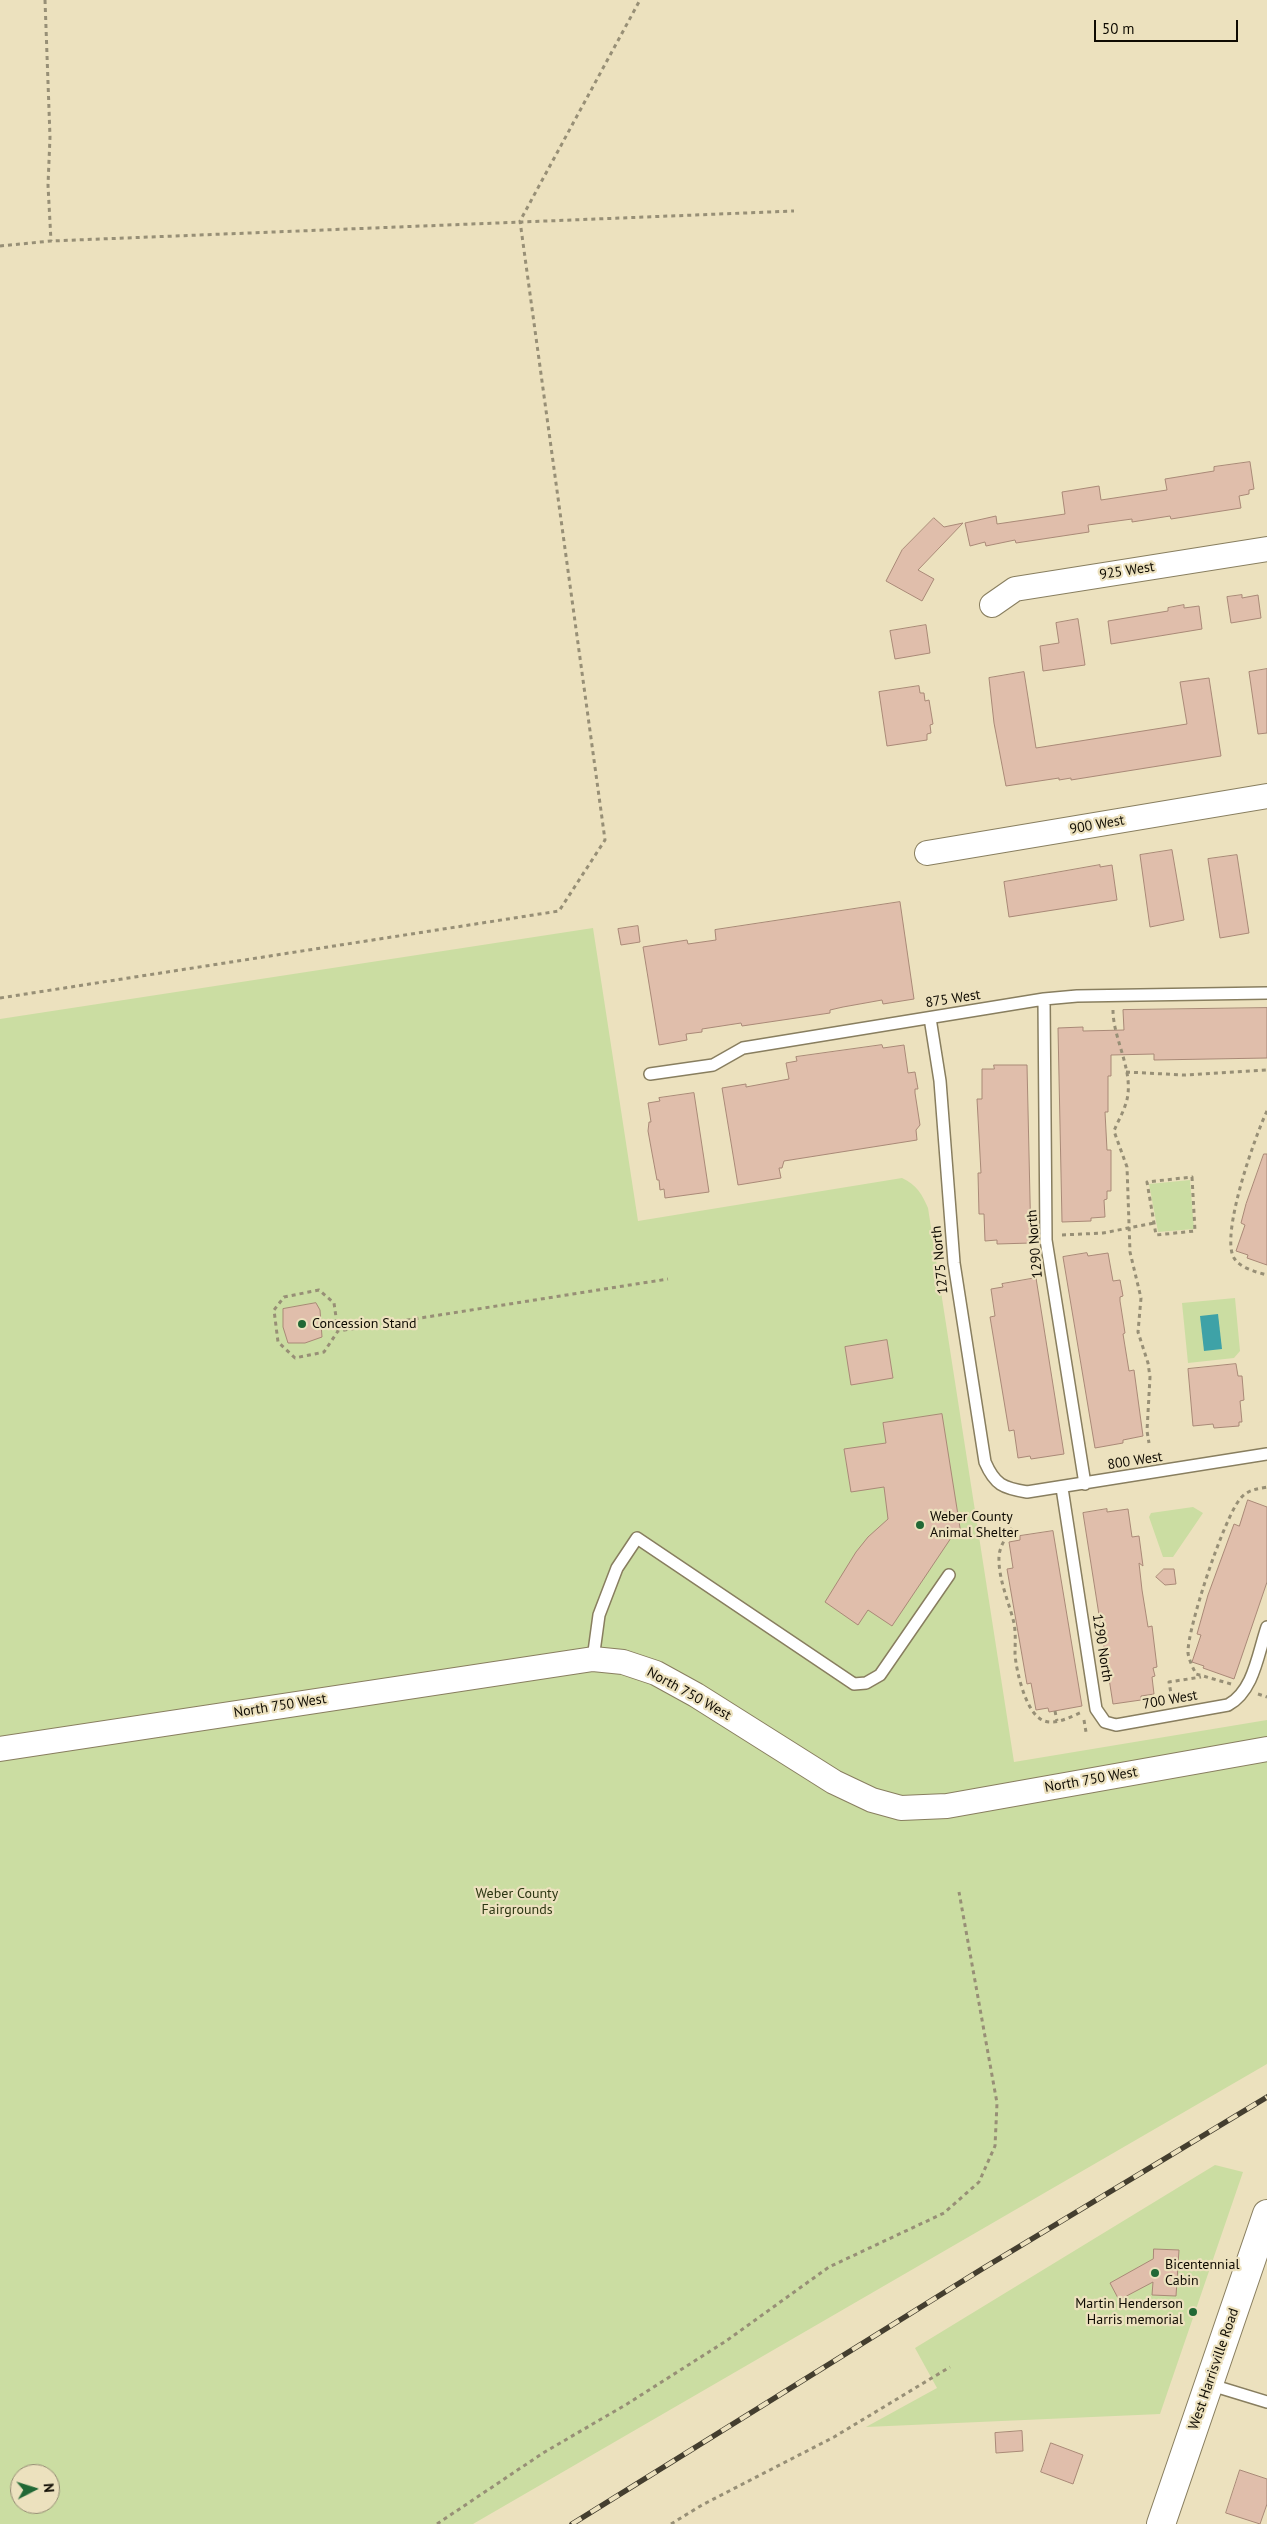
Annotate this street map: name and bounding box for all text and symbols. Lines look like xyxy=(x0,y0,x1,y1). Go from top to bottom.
scale bar xyxy=(1097,10,1241,42)
text: 50 m xyxy=(1102,19,1135,38)
street label: 925 West xyxy=(1098,558,1156,584)
street label: 900 West xyxy=(1068,812,1126,838)
street label: 875 West xyxy=(924,986,982,1012)
street label: 1290 North xyxy=(1024,1209,1046,1279)
street label: 1275 North xyxy=(928,1225,952,1295)
place label: Concession Stand xyxy=(312,1316,417,1332)
marker: Concession Stand xyxy=(296,1318,308,1330)
street label: 800 West xyxy=(1106,1448,1164,1474)
place label: Weber County Animal Shelter xyxy=(930,1509,1018,1541)
marker: Weber County Animal Shelter xyxy=(914,1519,926,1531)
street label: 1290 North xyxy=(1088,1613,1116,1683)
street label: North 750 West xyxy=(644,1664,734,1724)
street label: 700 West xyxy=(1141,1687,1199,1713)
street label: North 750 West xyxy=(232,1690,328,1722)
street label: North 750 West xyxy=(1043,1764,1139,1796)
park label: Weber County Fairgrounds xyxy=(476,1886,558,1918)
place label: Bicentennial Cabin xyxy=(1165,2257,1239,2290)
marker: Bicentennial Cabin xyxy=(1149,2267,1161,2279)
place label: Martin Henderson Harris memorial xyxy=(1075,2296,1183,2328)
street label: West Harrisville Road xyxy=(1185,2306,1243,2432)
marker: Martin Henderson Harris memorial xyxy=(1187,2306,1199,2318)
north arrow xyxy=(10,2464,60,2514)
text: N xyxy=(40,2482,58,2493)

